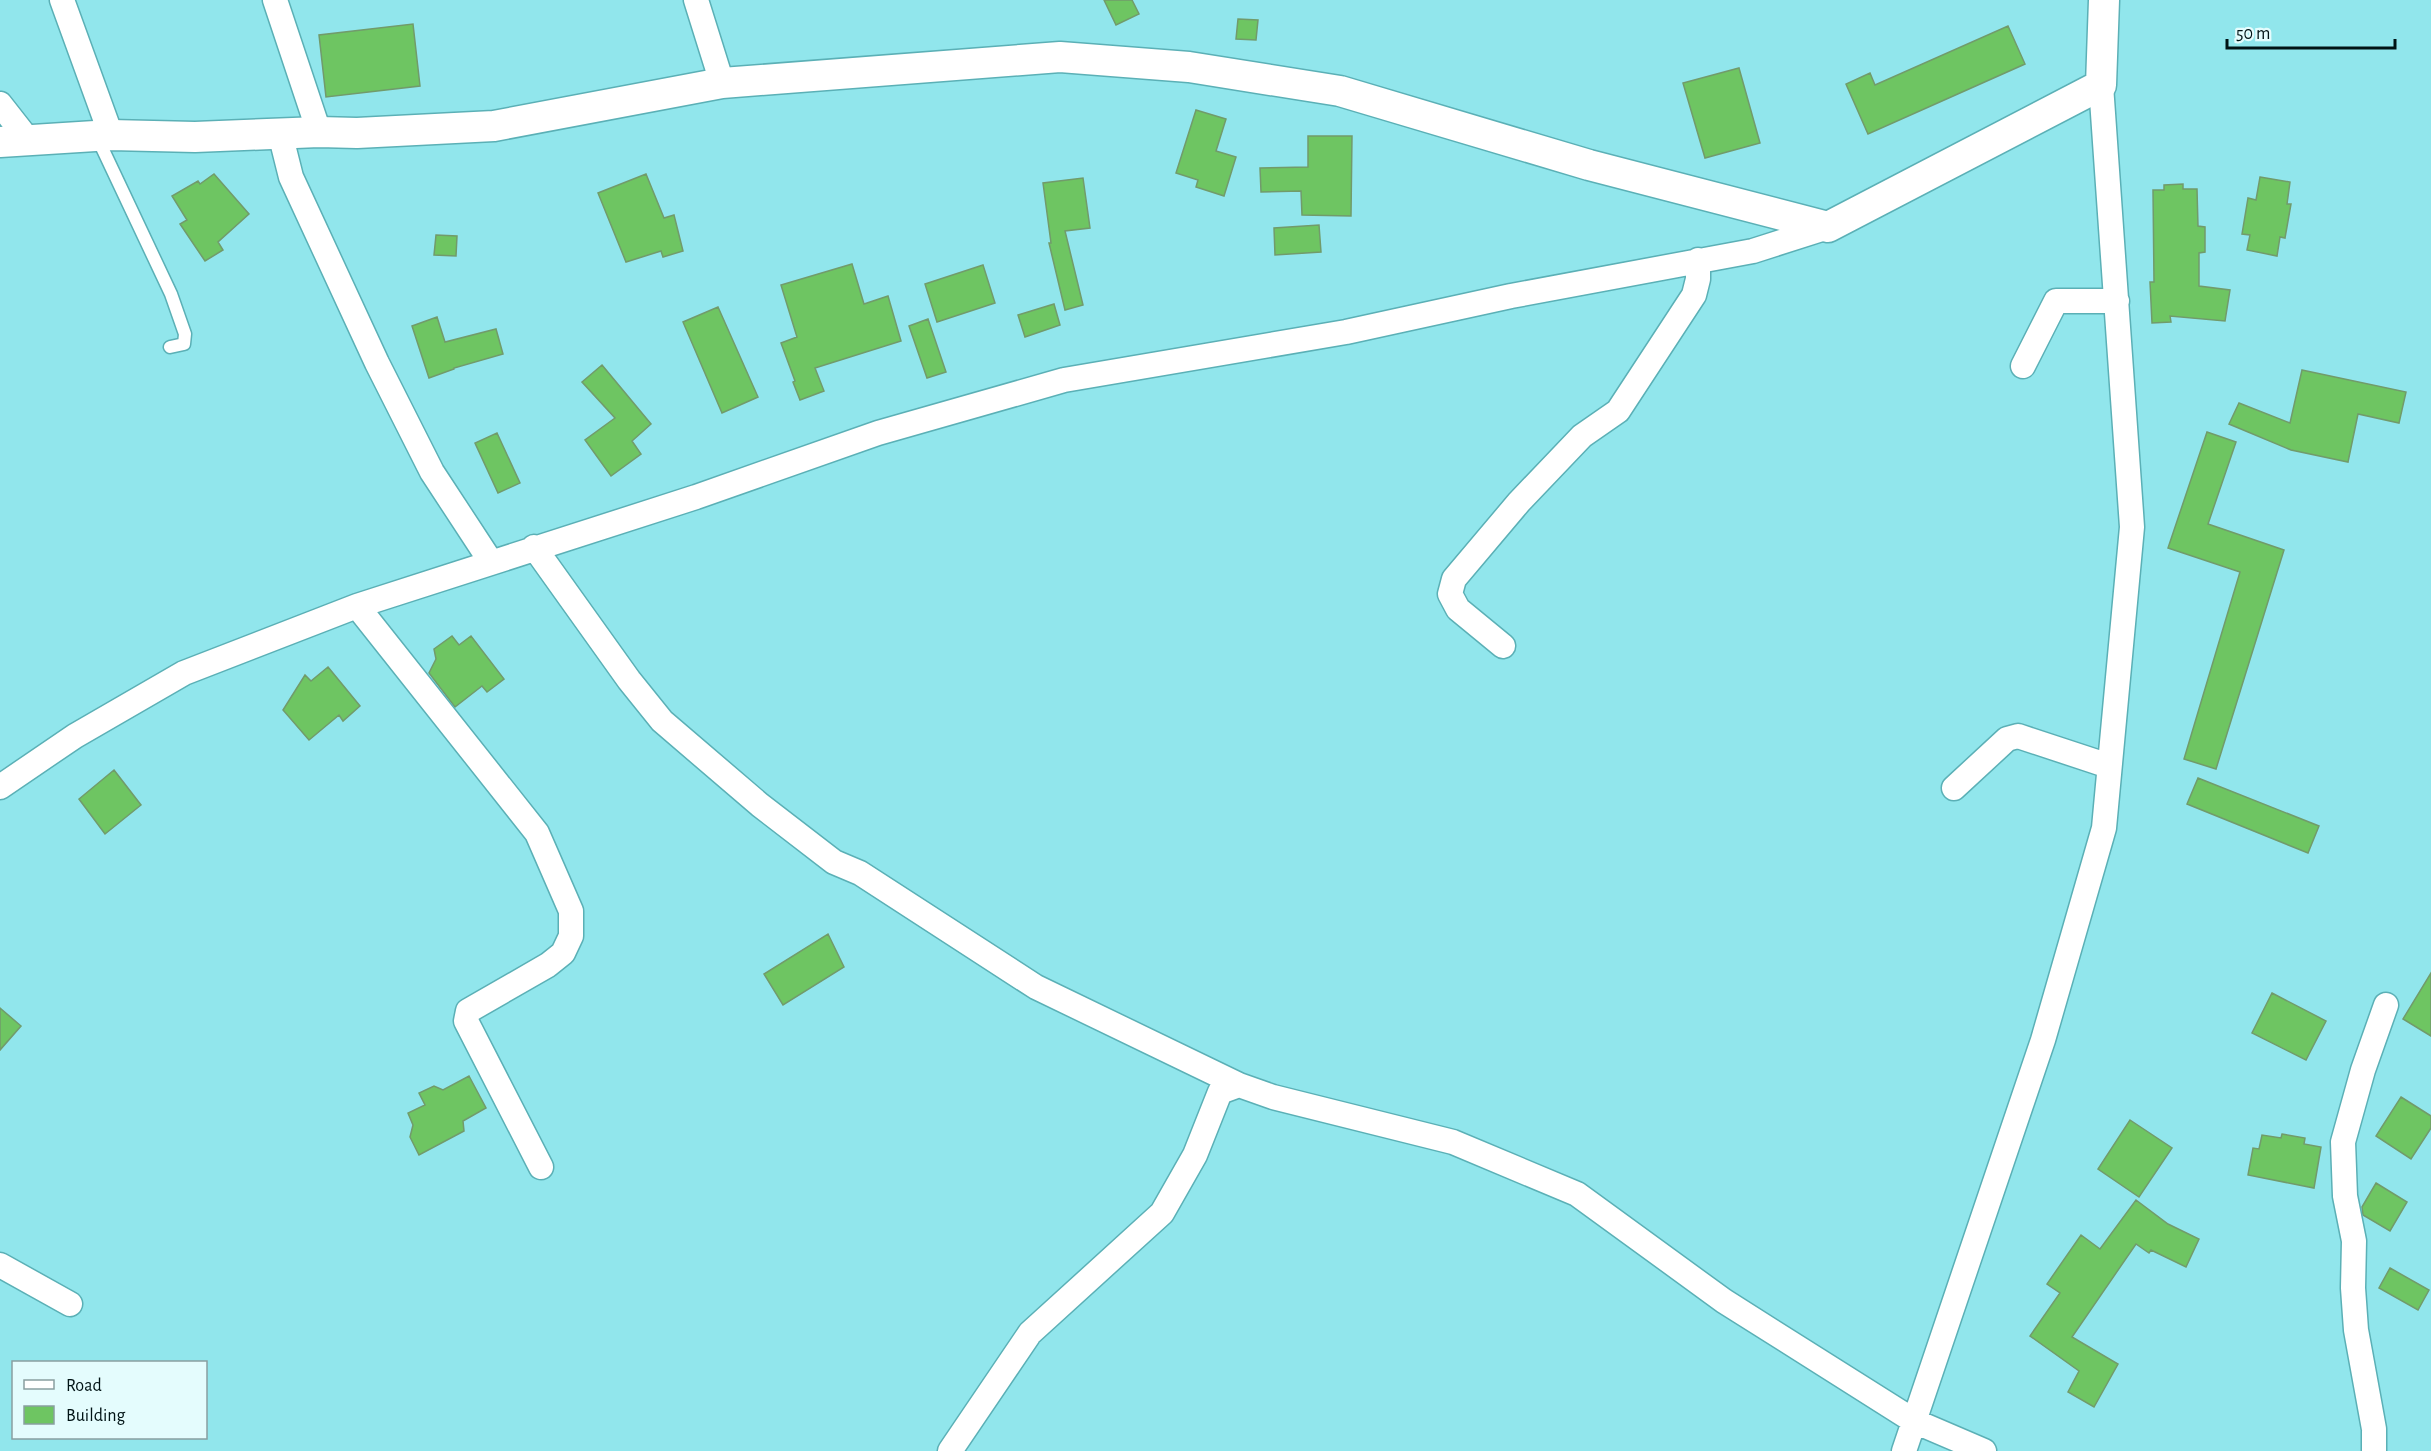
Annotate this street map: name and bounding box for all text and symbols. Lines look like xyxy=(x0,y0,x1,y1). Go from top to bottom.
scale bar xyxy=(2227,12,2395,50)
text: 50 m xyxy=(2236,25,2270,43)
legend xyxy=(12,1361,207,1439)
text: Road xyxy=(66,1377,102,1395)
text: Building xyxy=(66,1407,126,1425)

